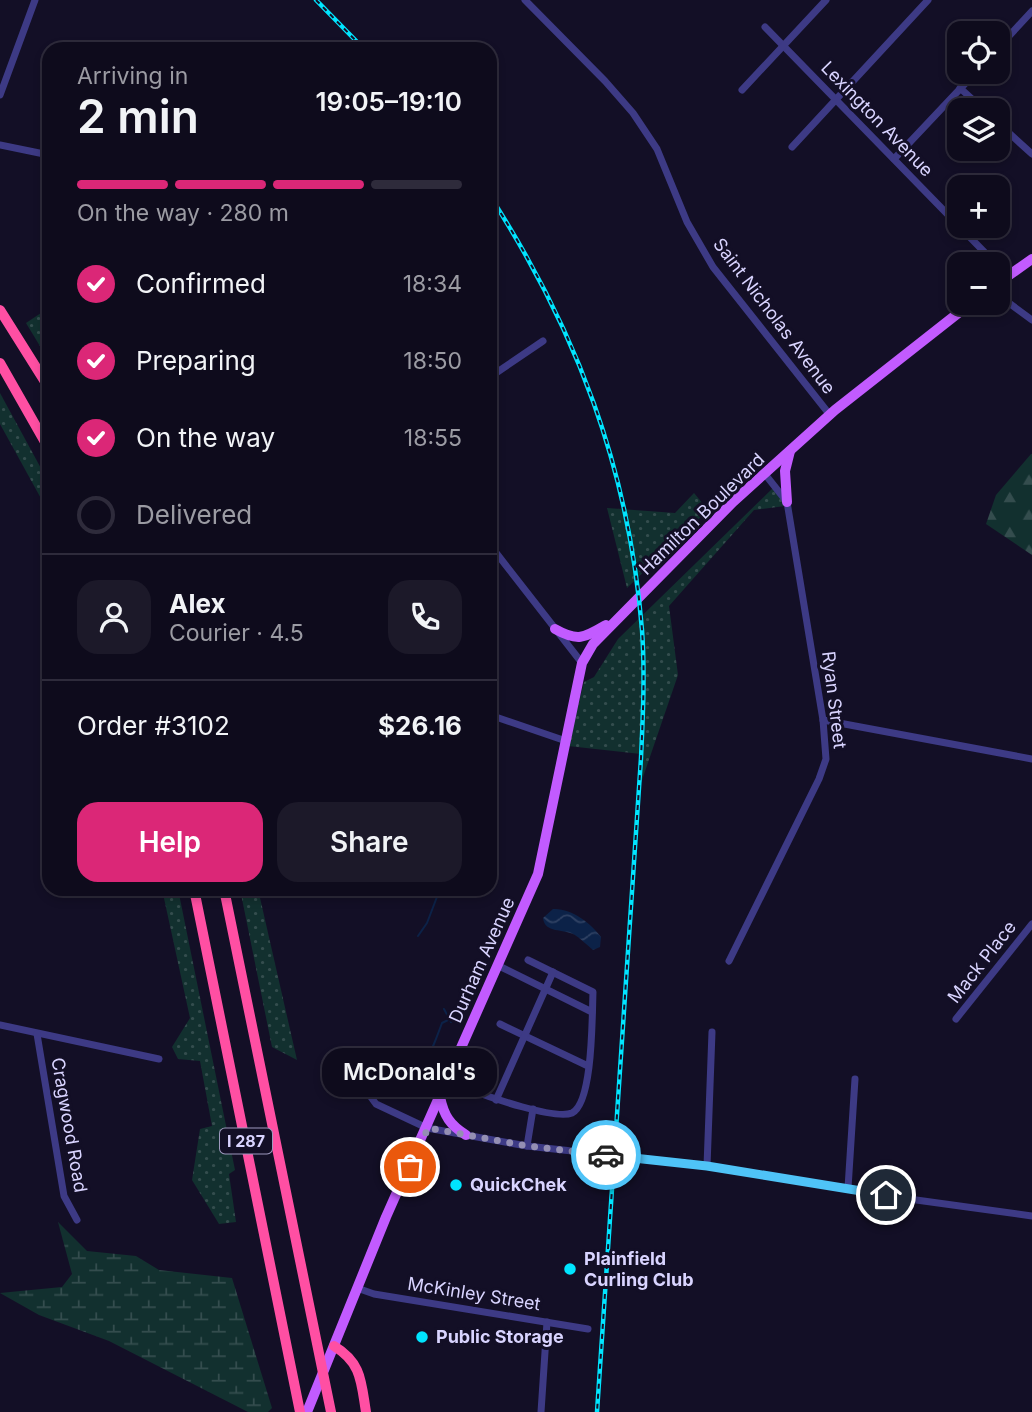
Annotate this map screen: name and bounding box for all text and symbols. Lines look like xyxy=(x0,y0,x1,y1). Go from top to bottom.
map controls xyxy=(947,21,1010,315)
button: locate xyxy=(947,21,1010,84)
street label: Lexington Avenue xyxy=(817,57,938,180)
text: Arriving in xyxy=(77,62,188,90)
text: 19:05–19:10 xyxy=(316,86,462,117)
text: 2 min xyxy=(77,88,199,144)
button: layers xyxy=(947,98,1010,161)
button: + xyxy=(947,175,1010,238)
text: On the way · 280 m xyxy=(77,199,289,227)
street label: Saint Nicholas Avenue xyxy=(709,234,840,398)
button: − xyxy=(947,252,1010,315)
icon: check xyxy=(77,265,115,303)
text: Confirmed xyxy=(136,268,266,299)
text: 18:34 xyxy=(403,270,462,298)
icon: check xyxy=(77,342,115,380)
text: Preparing xyxy=(136,345,256,376)
text: 18:50 xyxy=(403,347,462,375)
icon: check xyxy=(77,419,115,457)
text: On the way xyxy=(136,422,275,453)
text: 18:55 xyxy=(404,424,462,452)
street label: Hamilton Boulevard xyxy=(635,449,769,579)
text: Delivered xyxy=(136,499,252,530)
button: person xyxy=(77,580,151,654)
button: phone xyxy=(388,580,462,654)
text: Alex xyxy=(169,588,226,619)
text: Courier · 4.5 xyxy=(169,619,304,647)
street label: Ryan Street xyxy=(818,650,851,750)
text: Order #3102 xyxy=(77,710,230,741)
text: $26.16 xyxy=(378,710,462,741)
button: Help xyxy=(77,802,263,882)
button: Share xyxy=(277,802,462,882)
street label: Durham Avenue xyxy=(444,894,519,1026)
street label: Mack Place xyxy=(943,916,1020,1007)
callout: McDonald's xyxy=(322,1048,498,1097)
street label: Cragwood Road xyxy=(47,1056,92,1194)
text: McDonald's xyxy=(343,1058,476,1086)
courier xyxy=(571,1120,641,1190)
road number: I 287 xyxy=(220,1128,272,1154)
icon: car xyxy=(587,1136,625,1174)
pin xyxy=(380,1137,440,1197)
icon: bag xyxy=(391,1148,429,1186)
pin xyxy=(856,1165,916,1225)
place label: QuickChek xyxy=(470,1174,567,1195)
icon: home xyxy=(867,1176,905,1214)
marker: QuickChek xyxy=(448,1177,464,1193)
place label: Plainfield Curling Club xyxy=(584,1248,693,1290)
marker: Plainfield Curling Club xyxy=(562,1261,578,1277)
street label: McKinley Street xyxy=(406,1273,542,1314)
place label: Public Storage xyxy=(436,1326,564,1347)
marker: Public Storage xyxy=(414,1329,430,1345)

